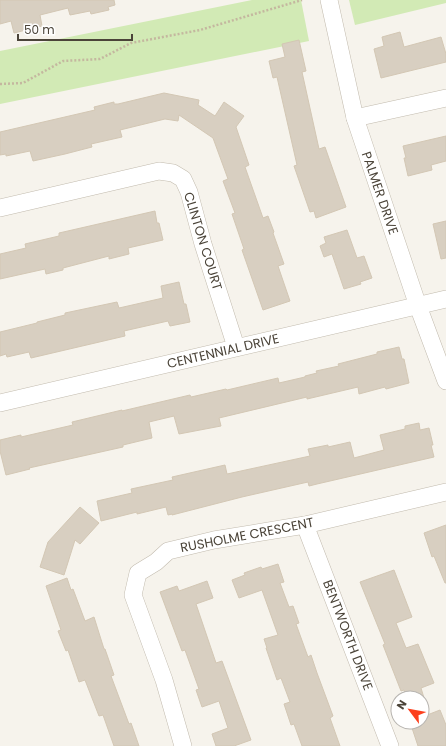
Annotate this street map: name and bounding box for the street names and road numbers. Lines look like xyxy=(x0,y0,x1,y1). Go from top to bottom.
street label: PALMER DRIVE xyxy=(357,149,403,237)
street label: CLINTON COURT xyxy=(179,190,227,292)
street label: CENTENNIAL DRIVE xyxy=(165,329,281,373)
street label: RUSHOLME CRESCENT xyxy=(179,513,315,557)
street label: BENTWORTH DRIVE xyxy=(318,577,378,693)

